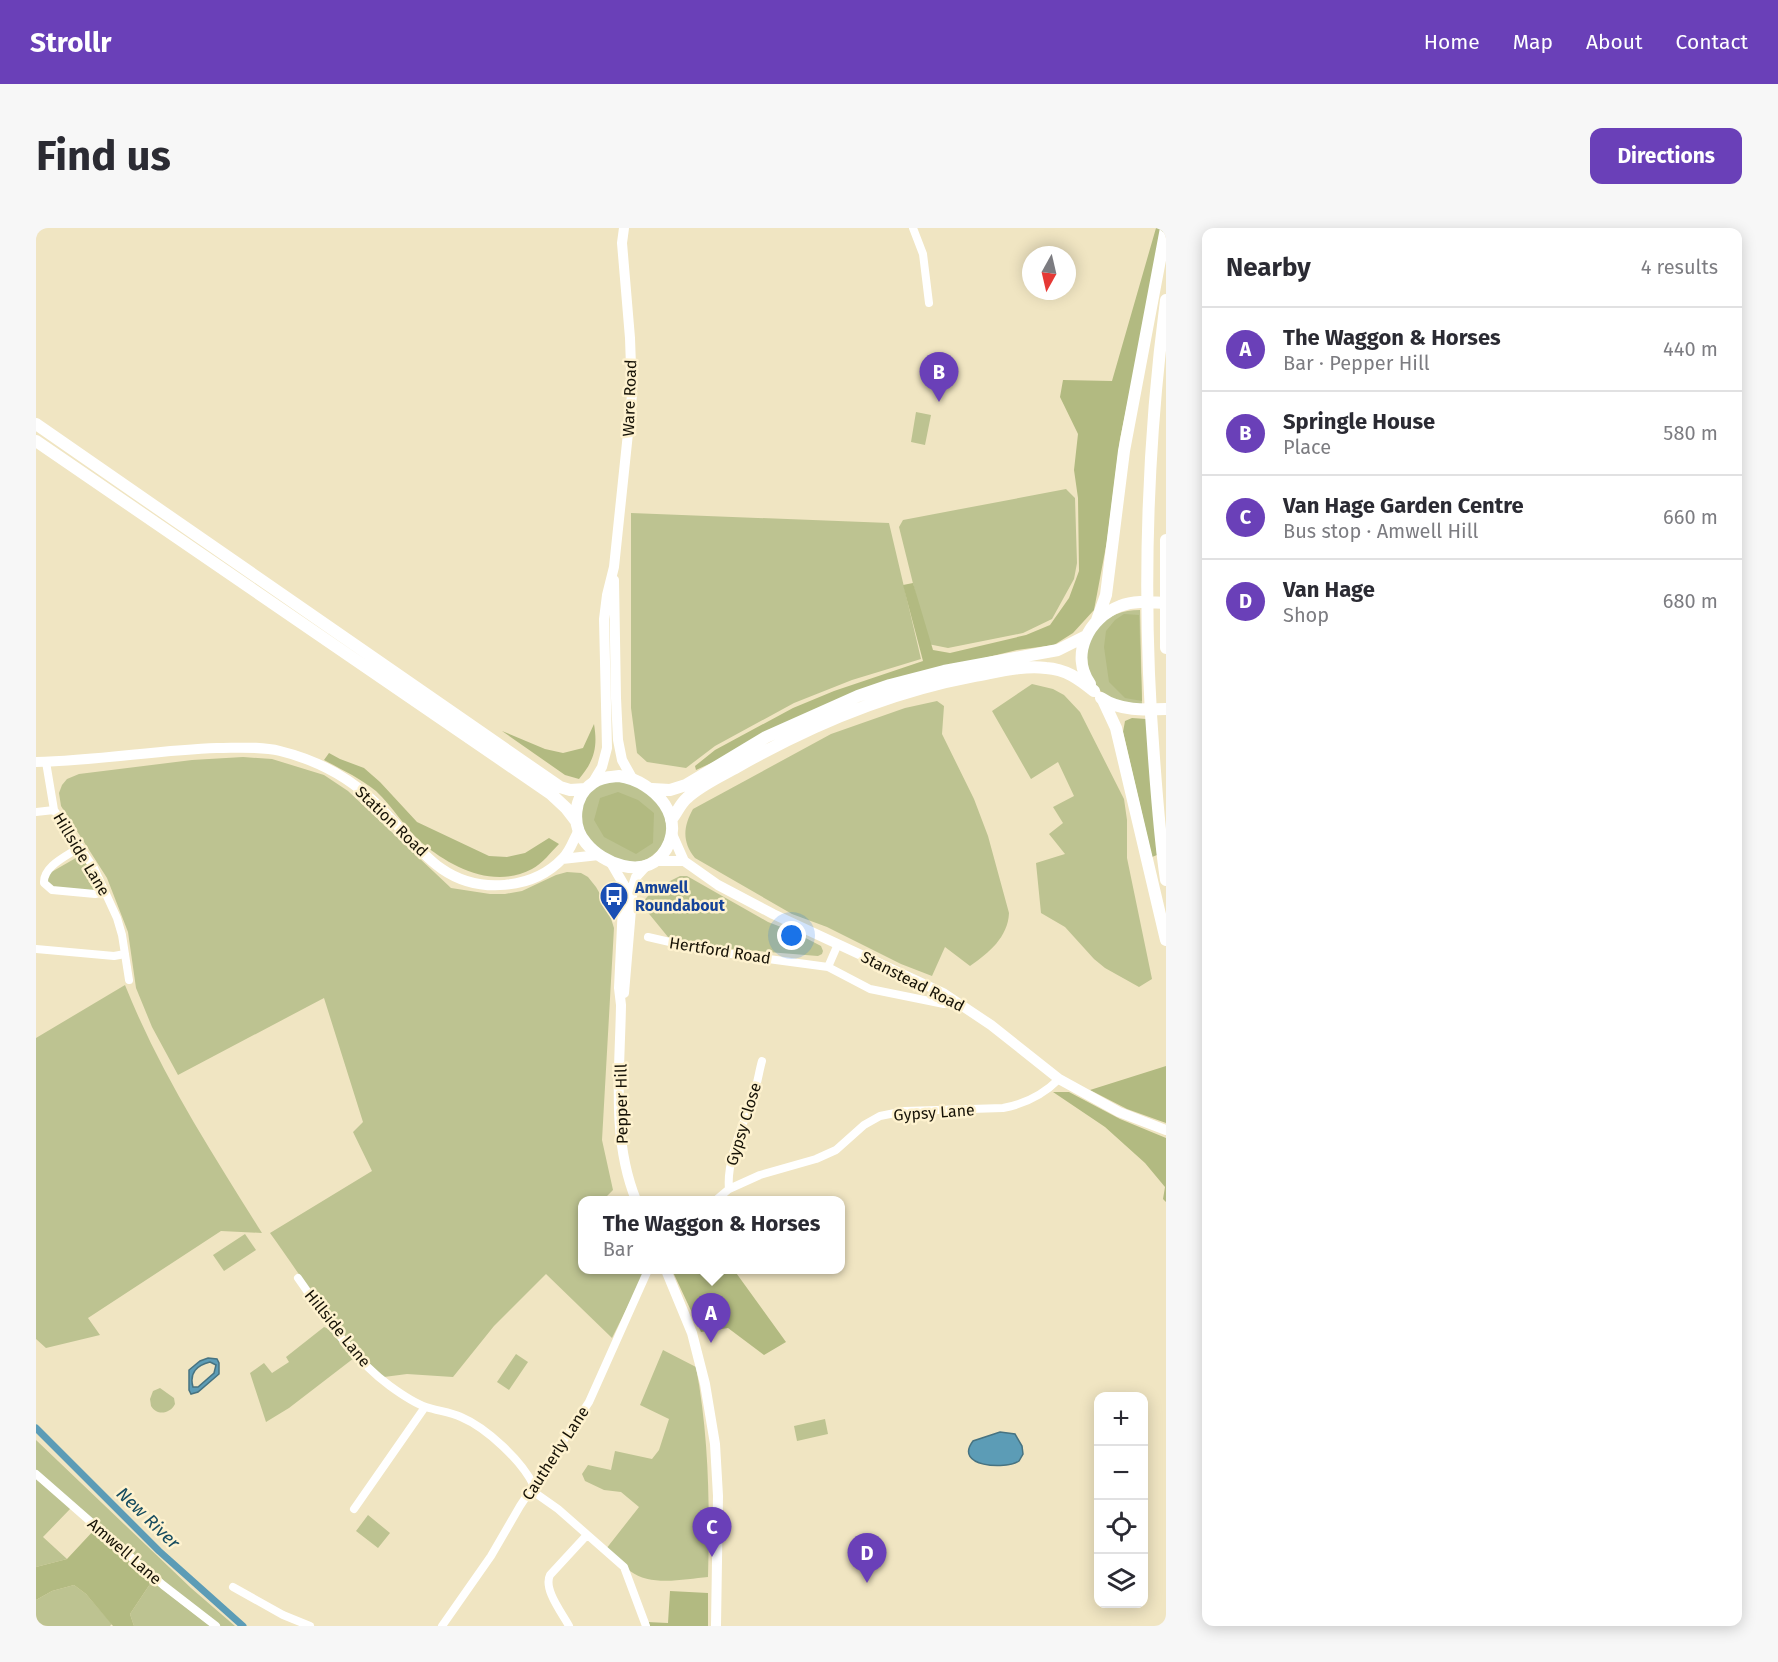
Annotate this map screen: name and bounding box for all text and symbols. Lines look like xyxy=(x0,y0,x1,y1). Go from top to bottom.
text: Strollr xyxy=(30,26,111,59)
text: Home xyxy=(1424,29,1480,55)
text: Map xyxy=(1513,29,1553,55)
text: About xyxy=(1586,29,1643,55)
text: Contact xyxy=(1676,29,1748,55)
button: Directions xyxy=(1590,128,1742,184)
text: Find us xyxy=(36,131,171,181)
north arrow xyxy=(1022,246,1076,300)
text: Nearby xyxy=(1226,252,1311,283)
text: 4 results xyxy=(1641,255,1718,279)
text: The Waggon & Horses xyxy=(1283,324,1501,351)
text: A xyxy=(1240,337,1251,361)
text: 440 m xyxy=(1663,337,1718,361)
text: Bar · Pepper Hill xyxy=(1283,351,1430,375)
pin: B xyxy=(920,352,958,402)
street label: Ware Road xyxy=(619,359,640,437)
text: Springle House xyxy=(1283,408,1435,435)
text: B xyxy=(1239,421,1252,445)
text: 580 m xyxy=(1663,421,1718,445)
text: Place xyxy=(1283,435,1331,459)
text: Van Hage Garden Centre xyxy=(1283,492,1524,519)
text: C xyxy=(1240,505,1251,529)
text: 660 m xyxy=(1663,505,1718,529)
text: Bus stop · Amwell Hill xyxy=(1283,519,1478,543)
text: Van Hage xyxy=(1283,576,1375,603)
text: D xyxy=(1239,589,1252,613)
text: 680 m xyxy=(1663,589,1718,613)
text: Shop xyxy=(1283,603,1329,627)
street label: Station Road xyxy=(352,782,432,861)
street label: Hillside Lane xyxy=(49,809,114,899)
place label: Amwell Roundabout xyxy=(634,878,726,915)
bus stop icon: Amwell Roundabout xyxy=(598,880,630,922)
your location xyxy=(777,921,806,950)
street label: Hertford Road xyxy=(668,933,772,968)
street label: Stanstead Road xyxy=(858,947,968,1016)
street label: Pepper Hill xyxy=(611,1063,632,1144)
street label: Gypsy Close xyxy=(722,1080,765,1168)
street label: Gypsy Lane xyxy=(893,1100,975,1125)
popup xyxy=(578,1196,845,1274)
text: The Waggon & Horses xyxy=(603,1210,820,1237)
text: Bar xyxy=(603,1237,633,1261)
street label: Hillside Lane xyxy=(301,1286,375,1371)
pin: A xyxy=(692,1294,730,1343)
map controls xyxy=(1094,1392,1148,1608)
button: + xyxy=(1094,1392,1148,1446)
street label: Cautherly Lane xyxy=(518,1403,593,1504)
button: − xyxy=(1094,1446,1148,1500)
water label: New River xyxy=(112,1482,185,1554)
button: locate xyxy=(1094,1500,1148,1554)
pin: C xyxy=(692,1508,732,1557)
street label: Amwell Lane xyxy=(84,1514,165,1588)
pin: D xyxy=(848,1534,886,1583)
button: layers xyxy=(1094,1554,1148,1608)

